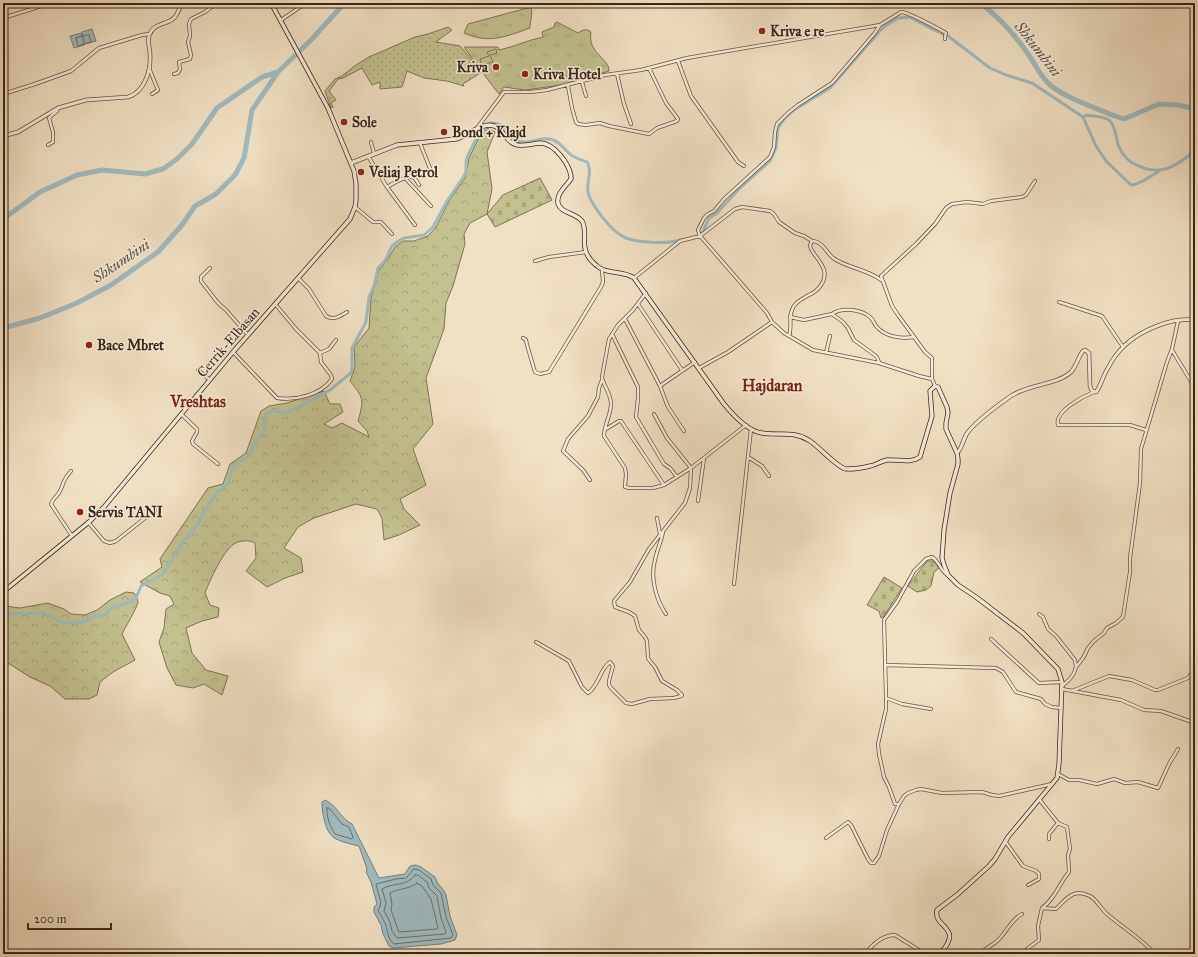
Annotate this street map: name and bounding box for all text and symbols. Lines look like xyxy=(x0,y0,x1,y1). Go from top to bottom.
water label: Shkumbini xyxy=(1010,17,1066,81)
place label: Kriva e re xyxy=(770,23,824,40)
marker: Kriva e re xyxy=(757,26,767,36)
place label: Kriva xyxy=(457,59,489,76)
marker: Kriva xyxy=(491,62,501,72)
place label: Kriva Hotel xyxy=(533,66,602,83)
marker: Kriva Hotel xyxy=(520,69,530,79)
place label: Sole xyxy=(352,114,377,131)
marker: Sole xyxy=(339,117,349,127)
place label: Bond + Klajd xyxy=(452,124,527,142)
marker: Bond + Klajd xyxy=(439,127,449,137)
place label: Veliaj Petrol xyxy=(368,164,439,182)
marker: Veliaj Petrol xyxy=(356,167,366,177)
water label: Shkumbini xyxy=(88,235,154,287)
street label: Cerrik-Elbasan xyxy=(193,304,264,381)
place label: Bace Mbret xyxy=(97,337,164,354)
marker: Bace Mbret xyxy=(84,340,94,350)
district label: Hajdaran xyxy=(742,376,803,396)
district label: Vreshtas xyxy=(169,392,226,411)
place label: Servis TANI xyxy=(88,504,163,521)
marker: Servis TANI xyxy=(75,507,85,517)
scale bar xyxy=(28,905,111,931)
text: 200 m xyxy=(34,912,67,926)

